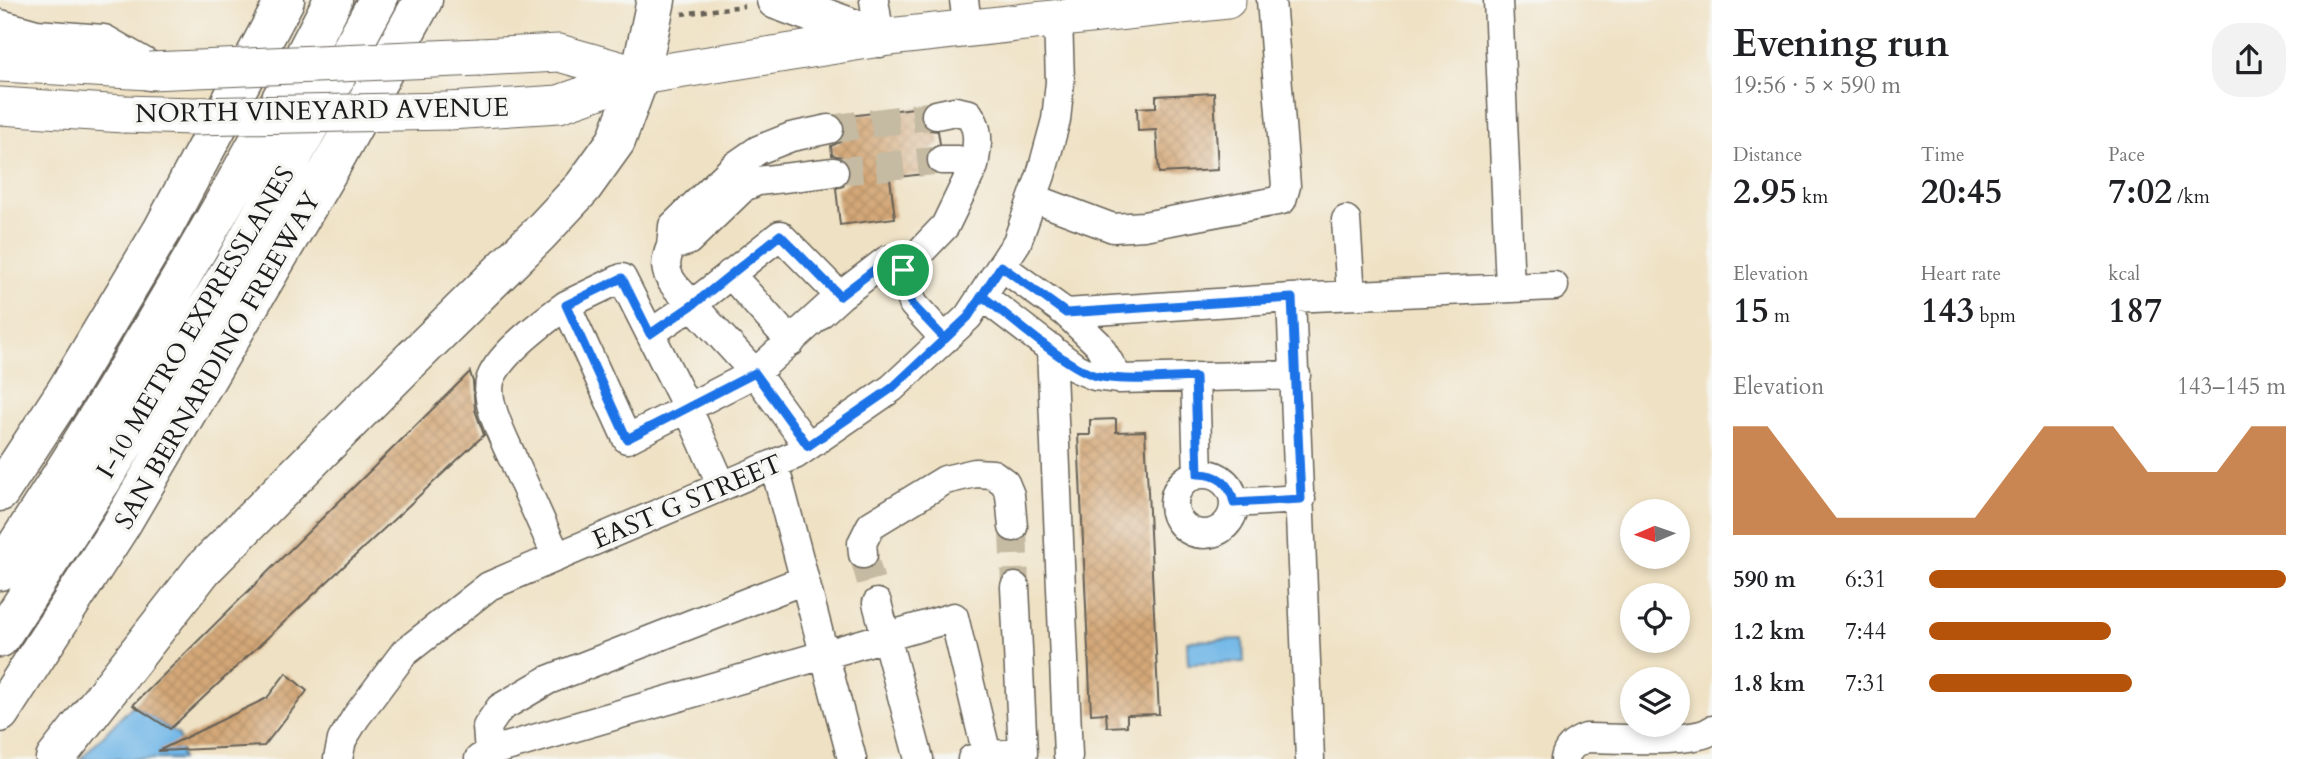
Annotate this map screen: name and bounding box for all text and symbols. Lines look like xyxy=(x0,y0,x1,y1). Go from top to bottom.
text: Evening run xyxy=(1733,18,1949,70)
button: share xyxy=(2212,23,2286,97)
text: 19:56 · 5 × 590 m xyxy=(1733,70,1901,101)
street label: NORTH VINEYARD AVENUE xyxy=(135,90,509,131)
text: Distance xyxy=(1733,142,1802,168)
text: Time xyxy=(1921,142,1965,168)
text: Pace xyxy=(2108,142,2145,168)
street label: I-10 METRO EXPRESSLANES xyxy=(88,160,303,485)
text: 2.95 xyxy=(1733,168,1797,216)
text: 20:45 xyxy=(1921,168,2003,216)
text: 7:02 xyxy=(2108,168,2172,216)
text: km xyxy=(1797,184,1828,210)
text: /km xyxy=(2172,184,2210,210)
street label: SAN BERNARDINO FREEWAY xyxy=(106,185,329,535)
pin xyxy=(873,240,933,300)
icon: arrive xyxy=(884,251,922,289)
text: Elevation xyxy=(1733,261,1808,287)
text: Heart rate xyxy=(1921,261,2001,287)
text: kcal xyxy=(2108,261,2140,287)
text: 15 xyxy=(1733,287,1769,335)
text: 143 xyxy=(1921,287,1974,335)
text: 187 xyxy=(2108,287,2162,335)
text: m xyxy=(1769,303,1790,329)
text: bpm xyxy=(1974,303,2016,329)
text: Elevation xyxy=(1733,371,1824,402)
text: 143–145 m xyxy=(2177,371,2286,402)
street label: EAST G STREET xyxy=(587,446,787,557)
north arrow xyxy=(1620,499,1690,569)
map controls xyxy=(1620,499,1690,737)
text: 590 m xyxy=(1733,564,1796,595)
text: 6:31 xyxy=(1845,564,1886,595)
button: locate xyxy=(1620,583,1690,653)
text: 1.2 km xyxy=(1733,616,1805,647)
text: 7:44 xyxy=(1845,616,1886,647)
button: layers xyxy=(1620,667,1690,737)
text: 1.8 km xyxy=(1733,668,1805,699)
text: 7:31 xyxy=(1845,668,1886,699)

